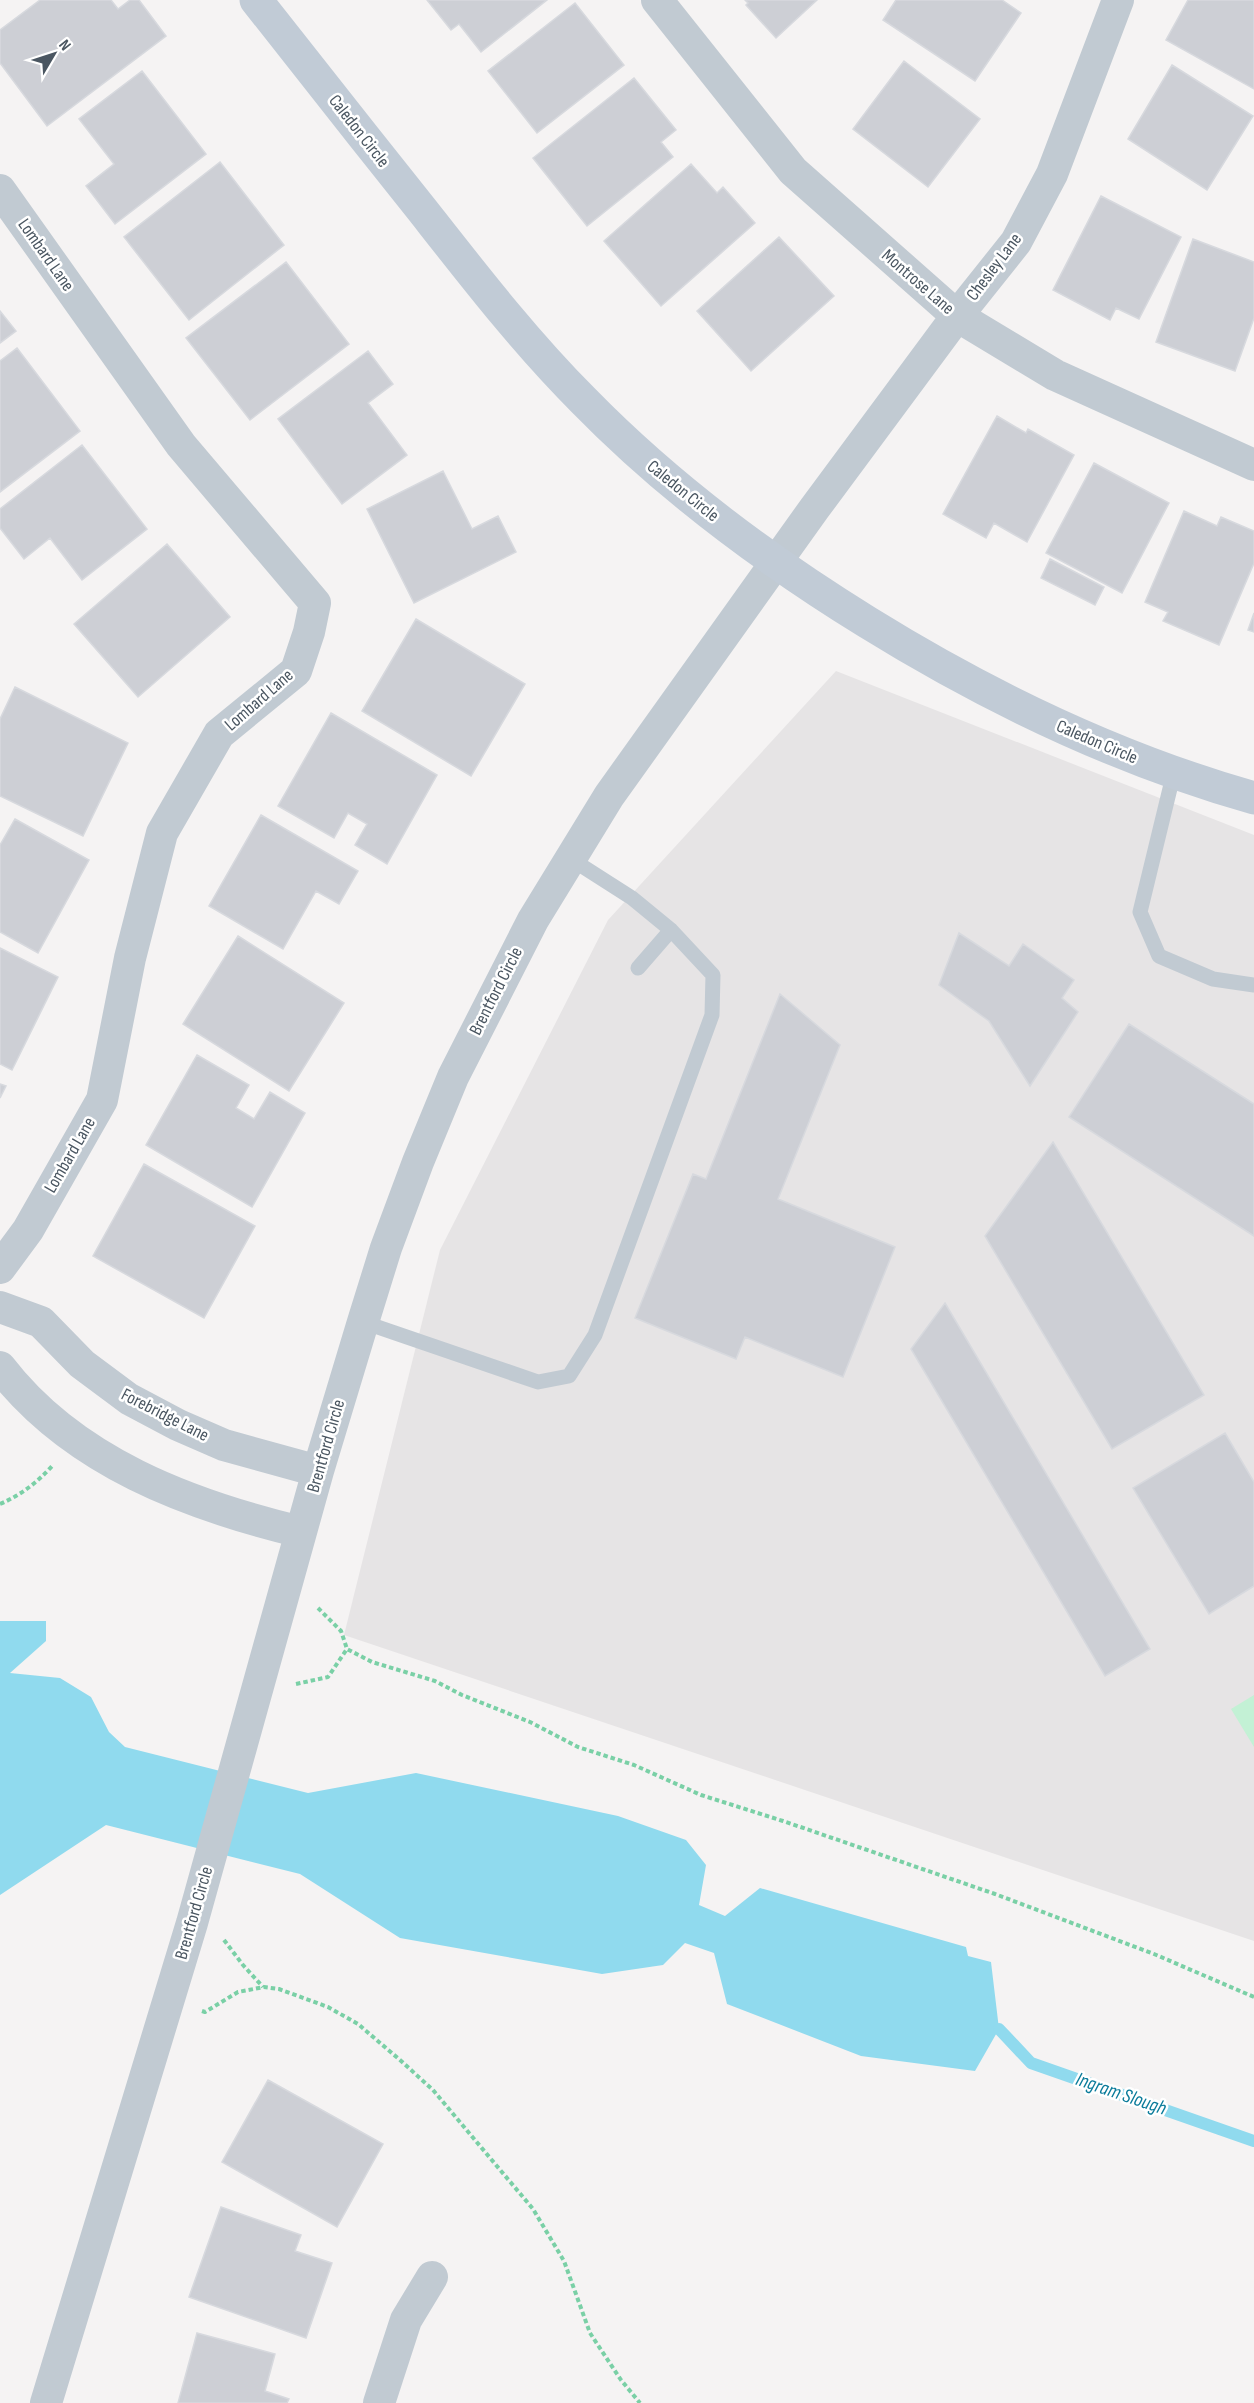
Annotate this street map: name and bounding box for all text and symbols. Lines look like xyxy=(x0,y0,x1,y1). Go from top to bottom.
north arrow xyxy=(24,24,84,84)
text: N xyxy=(54,36,75,55)
street label: Caledon Circle xyxy=(324,91,394,171)
street label: Lombard Lane xyxy=(13,215,79,295)
street label: Chesley Lane xyxy=(962,229,1026,305)
street label: Montrose Lane xyxy=(878,245,958,319)
street label: Caledon Circle xyxy=(643,456,723,526)
street label: Lombard Lane xyxy=(221,665,297,735)
street label: Caledon Circle xyxy=(1053,715,1141,769)
street label: Brentford Circle xyxy=(465,944,527,1038)
street label: Lombard Lane xyxy=(40,1114,100,1196)
street label: Forebridge Lane xyxy=(118,1384,212,1446)
street label: Brentford Circle xyxy=(303,1397,349,1495)
street label: Brentford Circle xyxy=(171,1864,217,1962)
water label: Ingram Slough xyxy=(1072,2067,1170,2121)

